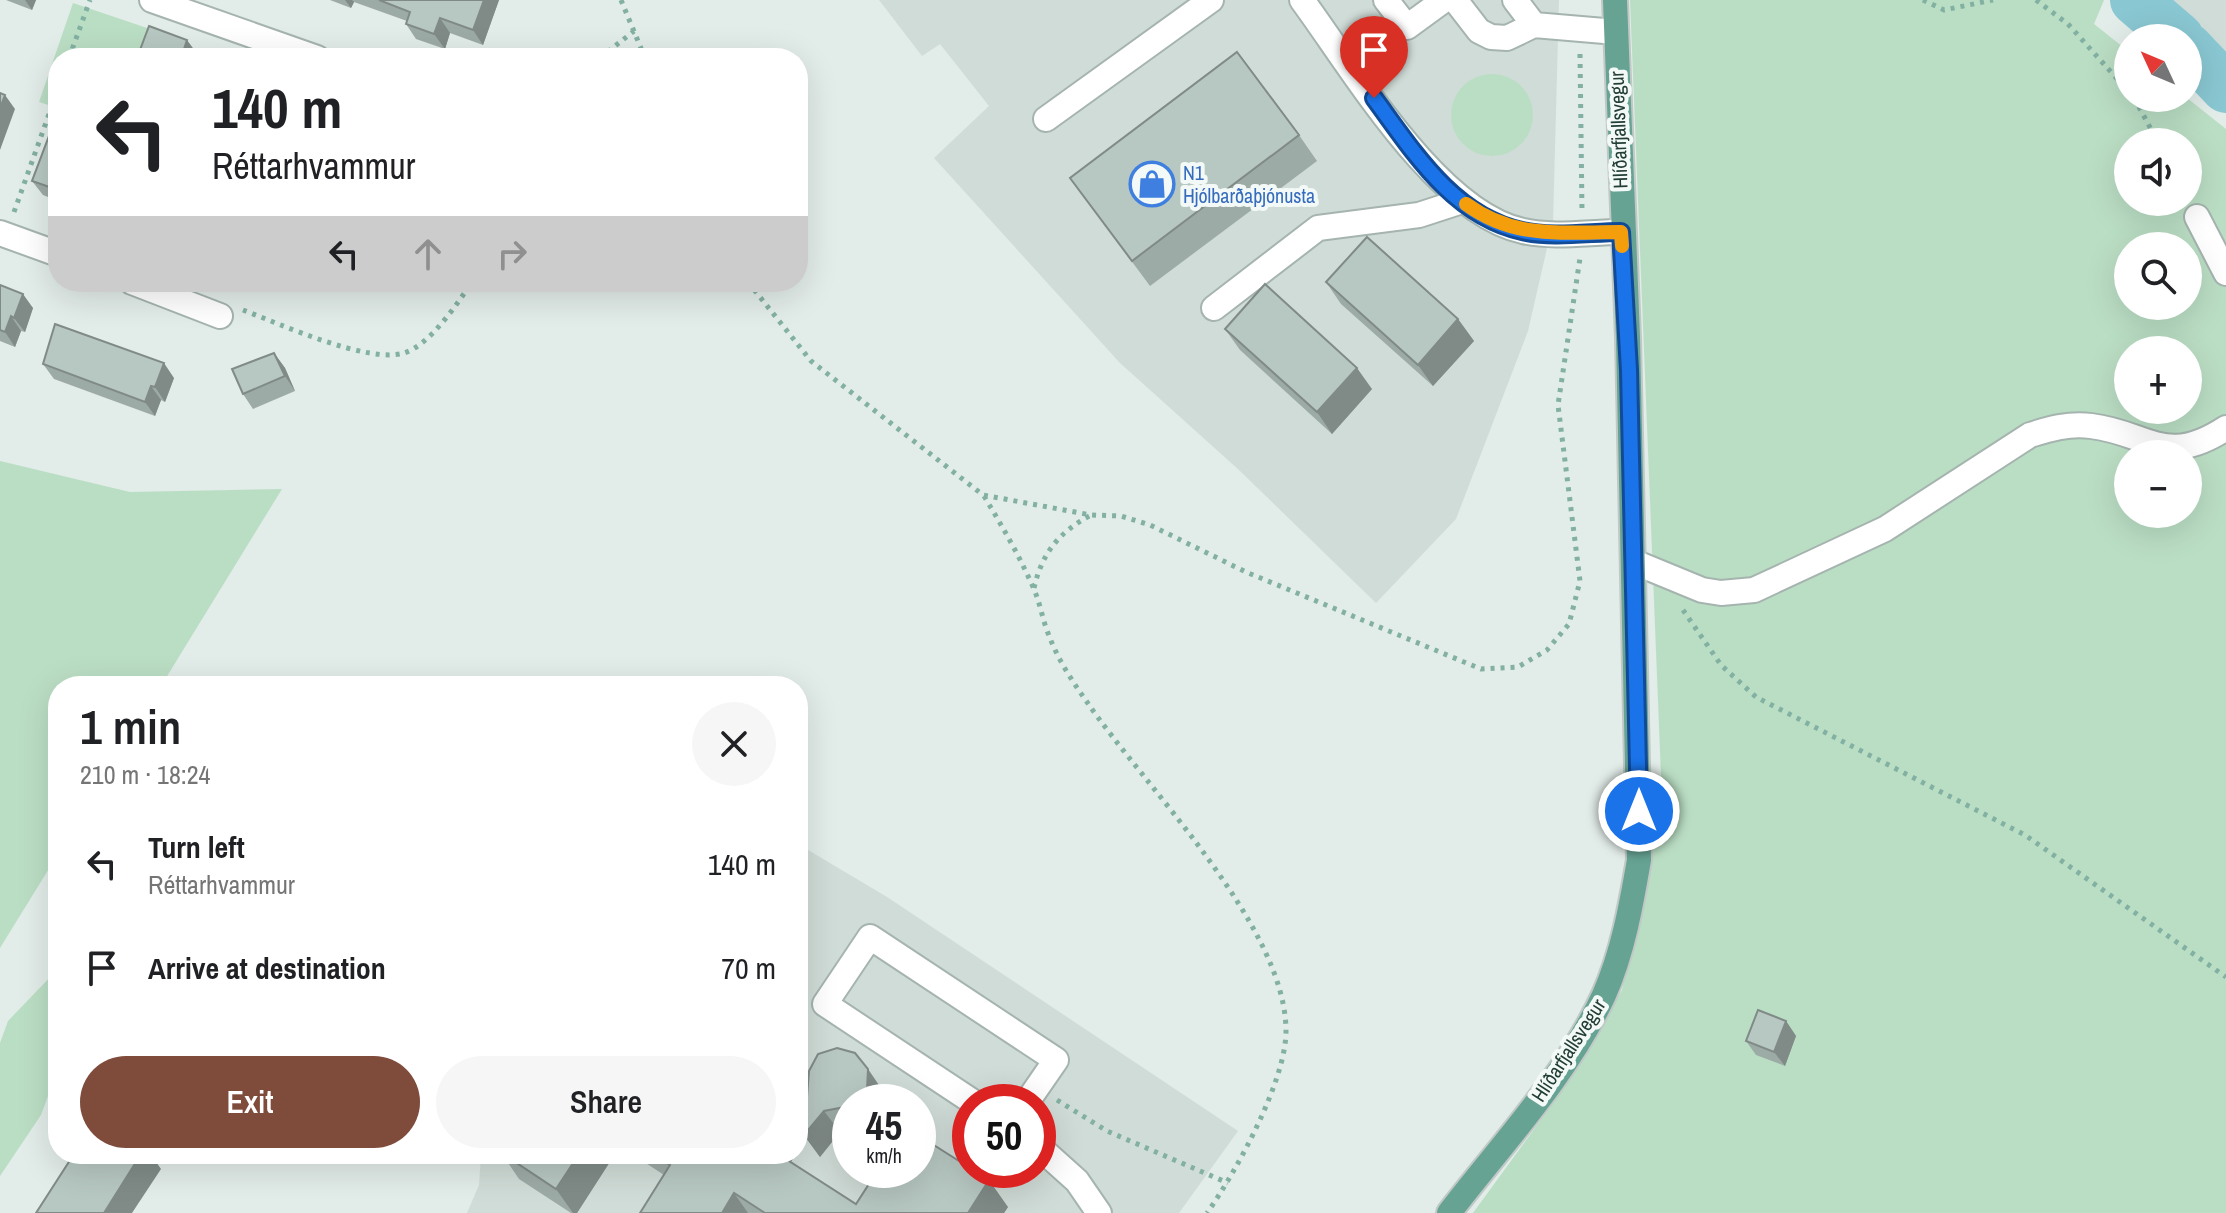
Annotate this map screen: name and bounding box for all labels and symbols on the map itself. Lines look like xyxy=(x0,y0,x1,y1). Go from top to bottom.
pin xyxy=(1340,16,1408,98)
north arrow xyxy=(2114,24,2202,112)
street label: Hlíðarfjallsvegur xyxy=(1602,70,1634,189)
place label: N1 Hjólbarðaþjónusta xyxy=(1183,159,1315,209)
shop icon: N1 Hjólbarðaþjónusta xyxy=(1128,160,1176,208)
position arrow xyxy=(1597,769,1681,853)
street label: Hlíðarfjallsvegur xyxy=(1525,993,1612,1107)
speed limit sign: 50 xyxy=(952,1084,1056,1188)

